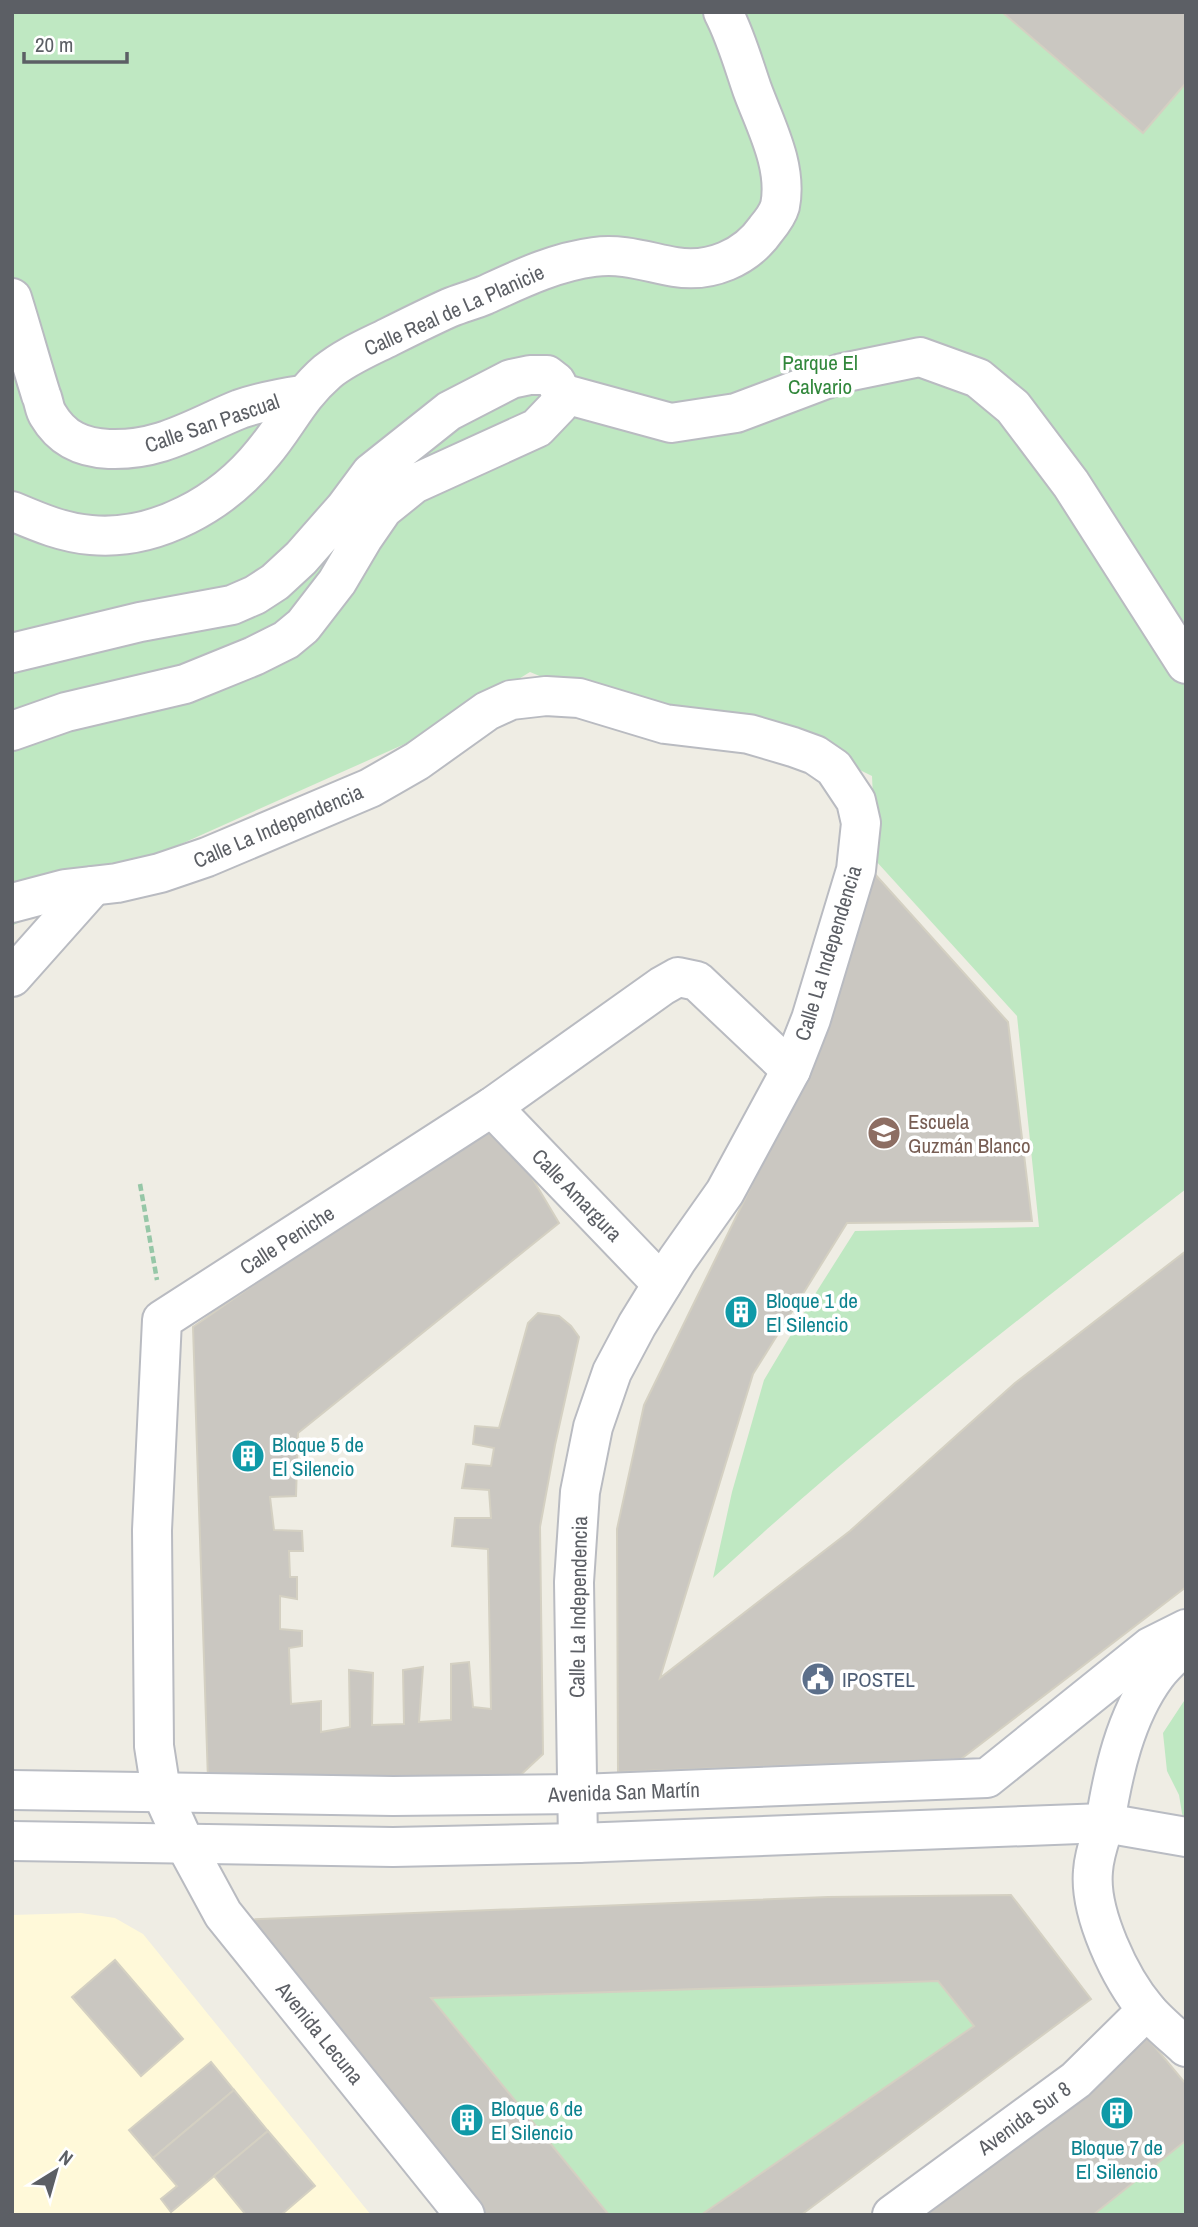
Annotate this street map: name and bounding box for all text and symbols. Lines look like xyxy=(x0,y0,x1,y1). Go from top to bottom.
scale bar xyxy=(24,21,128,65)
text: 20 m xyxy=(35,30,73,59)
street label: Calle Real de La Planicie xyxy=(359,257,549,363)
park label: Parque El Calvario xyxy=(782,348,858,401)
street label: Calle San Pascual xyxy=(141,386,283,460)
street label: Calle La Independencia xyxy=(189,777,368,875)
street label: Calle La Independencia xyxy=(788,861,869,1044)
place label: Escuela Guzmán Blanco xyxy=(908,1107,1031,1160)
school or university icon: Escuela Guzmán Blanco xyxy=(865,1114,903,1152)
street label: Calle Amargura xyxy=(525,1142,629,1248)
street label: Calle Peniche xyxy=(234,1199,340,1281)
place label: Bloque 1 de El Silencio xyxy=(766,1286,858,1339)
building icon: Bloque 1 de El Silencio xyxy=(722,1293,760,1331)
place label: Bloque 5 de El Silencio xyxy=(272,1430,364,1483)
building icon: Bloque 5 de El Silencio xyxy=(229,1437,267,1475)
street label: Calle La Independencia xyxy=(562,1515,594,1698)
public building icon: IPOSTEL xyxy=(799,1660,837,1698)
place label: IPOSTEL xyxy=(842,1665,915,1694)
street label: Avenida San Martín xyxy=(547,1775,700,1809)
street label: Avenida Lecuna xyxy=(269,1975,371,2091)
street label: Avenida Sur 8 xyxy=(971,2074,1077,2162)
place label: Bloque 6 de El Silencio xyxy=(491,2094,583,2147)
building icon: Bloque 7 de El Silencio xyxy=(1098,2094,1136,2132)
building icon: Bloque 6 de El Silencio xyxy=(448,2101,486,2139)
place label: Bloque 7 de El Silencio xyxy=(1071,2133,1163,2186)
north arrow xyxy=(21,2136,91,2206)
text: N xyxy=(54,2144,79,2171)

